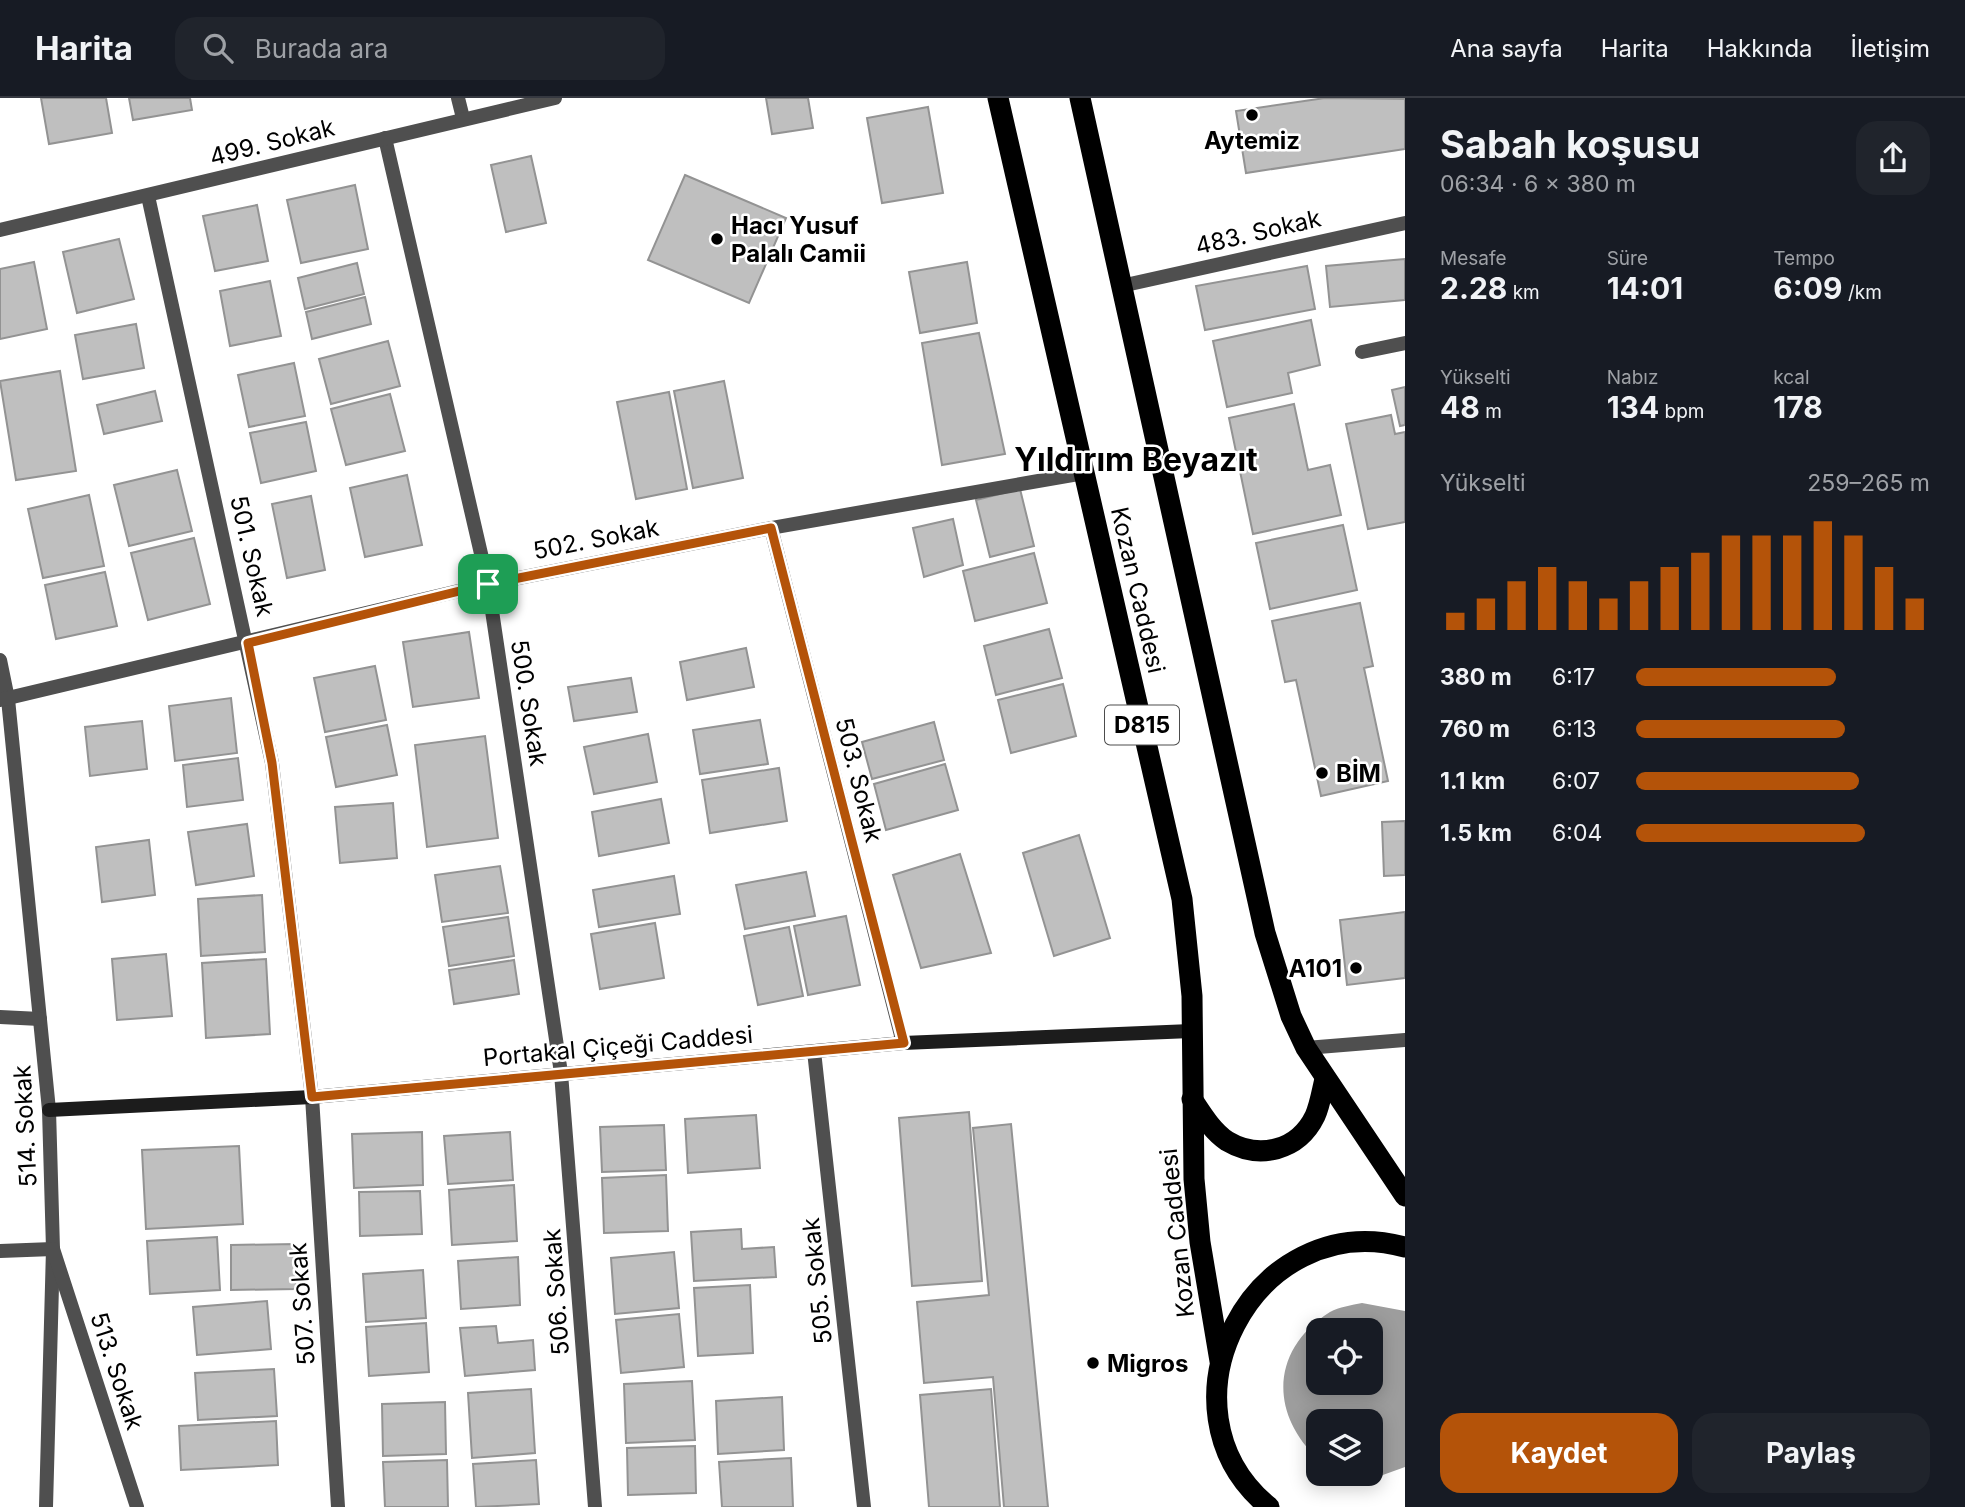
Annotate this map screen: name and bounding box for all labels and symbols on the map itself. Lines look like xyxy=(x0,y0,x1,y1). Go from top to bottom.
marker: Aytemiz xyxy=(1244,107,1260,123)
street label: 499. Sokak xyxy=(206,112,338,172)
place label: Aytemiz xyxy=(1204,126,1300,155)
street label: 483. Sokak xyxy=(1192,203,1324,261)
place label: Hacı Yusuf Palalı Camii xyxy=(731,211,866,268)
marker: Hacı Yusuf Palalı Camii xyxy=(709,231,725,247)
district label: Yıldırım Beyazıt xyxy=(1014,440,1258,479)
street label: 501. Sokak xyxy=(224,493,280,619)
street label: Kozan Caddesi xyxy=(1105,504,1171,676)
street label: 502. Sokak xyxy=(531,513,661,565)
pin xyxy=(458,554,518,614)
street label: 500. Sokak xyxy=(505,638,553,768)
road number: D815 xyxy=(1105,706,1179,744)
street label: 503. Sokak xyxy=(830,715,888,845)
place label: BİM xyxy=(1336,758,1381,788)
marker: BİM xyxy=(1314,765,1330,781)
place label: A101 xyxy=(1288,954,1342,983)
marker: A101 xyxy=(1348,960,1364,976)
street label: Portakal Çiçeği Caddesi xyxy=(482,1020,754,1072)
street label: 514. Sokak xyxy=(7,1064,43,1188)
street label: Kozan Caddesi xyxy=(1154,1147,1200,1319)
street label: 505. Sokak xyxy=(796,1216,838,1346)
street label: 506. Sokak xyxy=(537,1228,575,1356)
street label: 507. Sokak xyxy=(283,1242,321,1366)
street label: 513. Sokak xyxy=(84,1309,150,1433)
place label: Migros xyxy=(1107,1349,1188,1378)
marker: Migros xyxy=(1085,1355,1101,1371)

